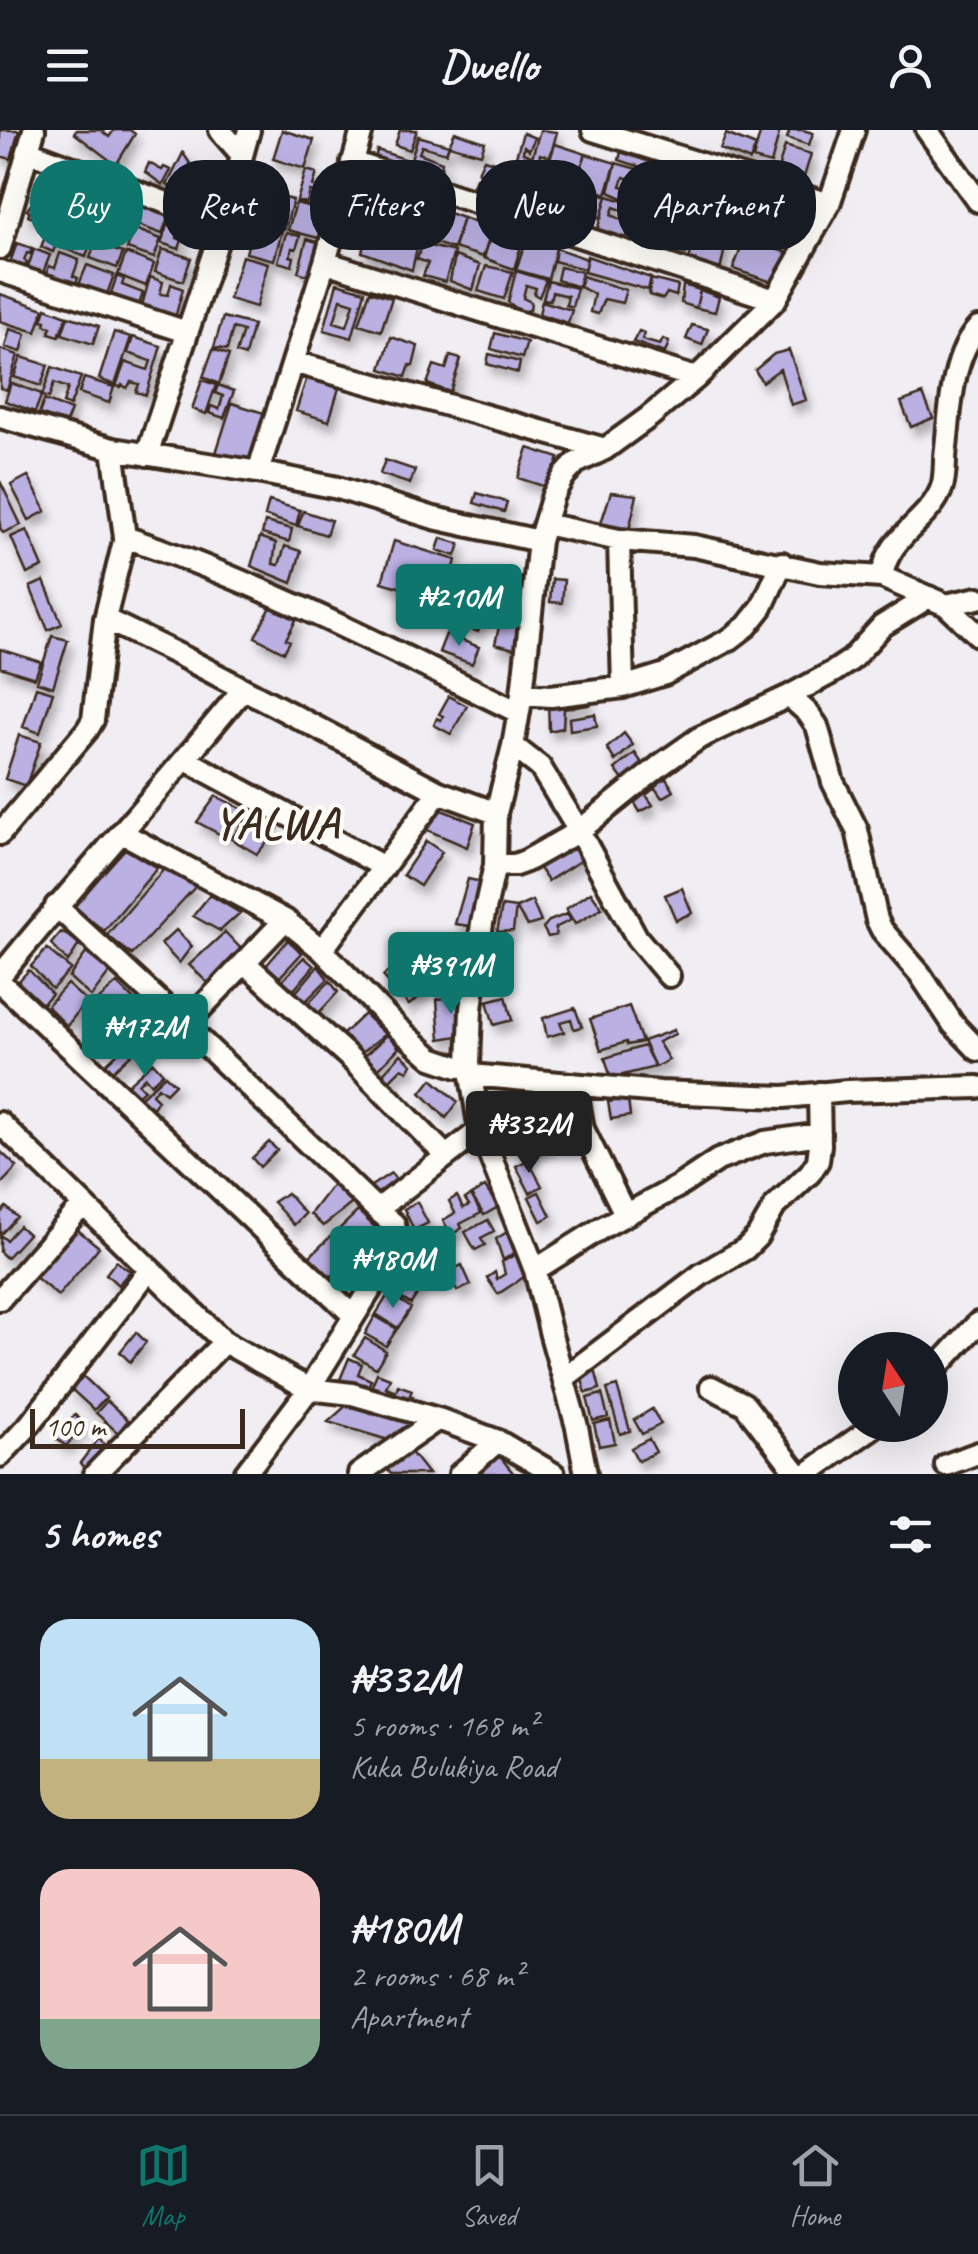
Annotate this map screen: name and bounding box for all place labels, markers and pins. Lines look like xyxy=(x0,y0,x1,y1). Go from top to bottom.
pin: ₦210M xyxy=(389,564,529,649)
pin: ₦391M xyxy=(381,932,521,1017)
pin: ₦172M xyxy=(75,994,215,1079)
pin: ₦332M xyxy=(459,1091,599,1176)
pin: ₦180M xyxy=(323,1226,463,1311)

